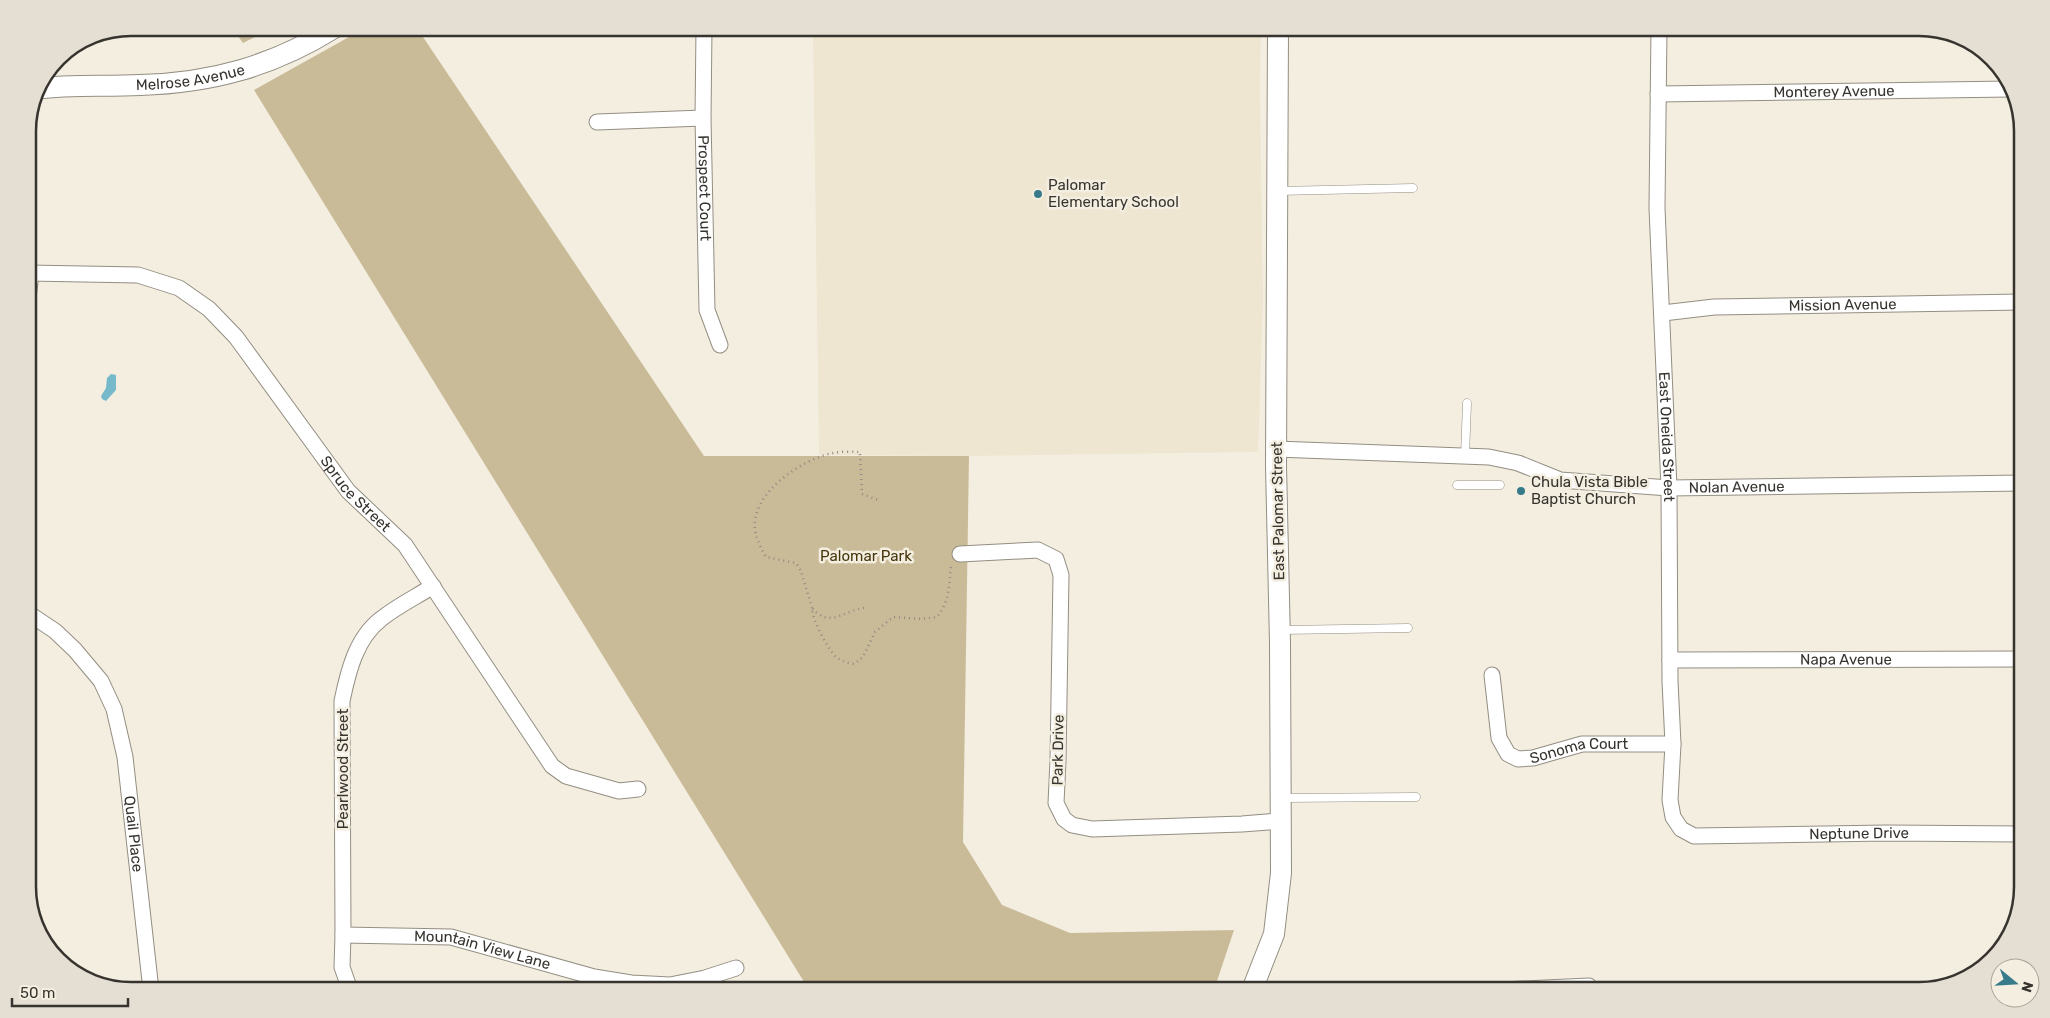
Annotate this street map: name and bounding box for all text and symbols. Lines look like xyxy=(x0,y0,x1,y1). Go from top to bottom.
street label: Melrose Avenue xyxy=(136,60,247,94)
street label: Monterey Avenue xyxy=(1773,82,1895,101)
street label: Prospect Court xyxy=(694,135,715,241)
place label: Palomar Elementary School xyxy=(1048,176,1179,211)
marker: Palomar Elementary School xyxy=(1032,188,1044,200)
street label: Mission Avenue xyxy=(1788,295,1897,315)
street label: East Oneida Street xyxy=(1655,371,1678,502)
street label: East Palomar Street xyxy=(1268,441,1288,580)
street label: Spruce Street xyxy=(316,452,395,536)
place label: Chula Vista Bible Baptist Church xyxy=(1531,473,1648,508)
street label: Nolan Avenue xyxy=(1689,477,1785,497)
marker: Chula Vista Bible Baptist Church xyxy=(1515,485,1527,497)
park label: Palomar Park xyxy=(820,547,912,565)
street label: Napa Avenue xyxy=(1800,650,1892,669)
street label: Pearlwood Street xyxy=(334,709,352,829)
street label: Park Drive xyxy=(1048,714,1068,786)
street label: Sonoma Court xyxy=(1528,734,1628,767)
street label: Quail Place xyxy=(120,795,147,873)
street label: Neptune Drive xyxy=(1809,824,1909,843)
street label: Mountain View Lane xyxy=(414,927,553,973)
north arrow xyxy=(1990,958,2040,1008)
scale bar xyxy=(12,976,129,1008)
text: N xyxy=(2017,979,2037,994)
text: 50 m xyxy=(20,984,55,1002)

